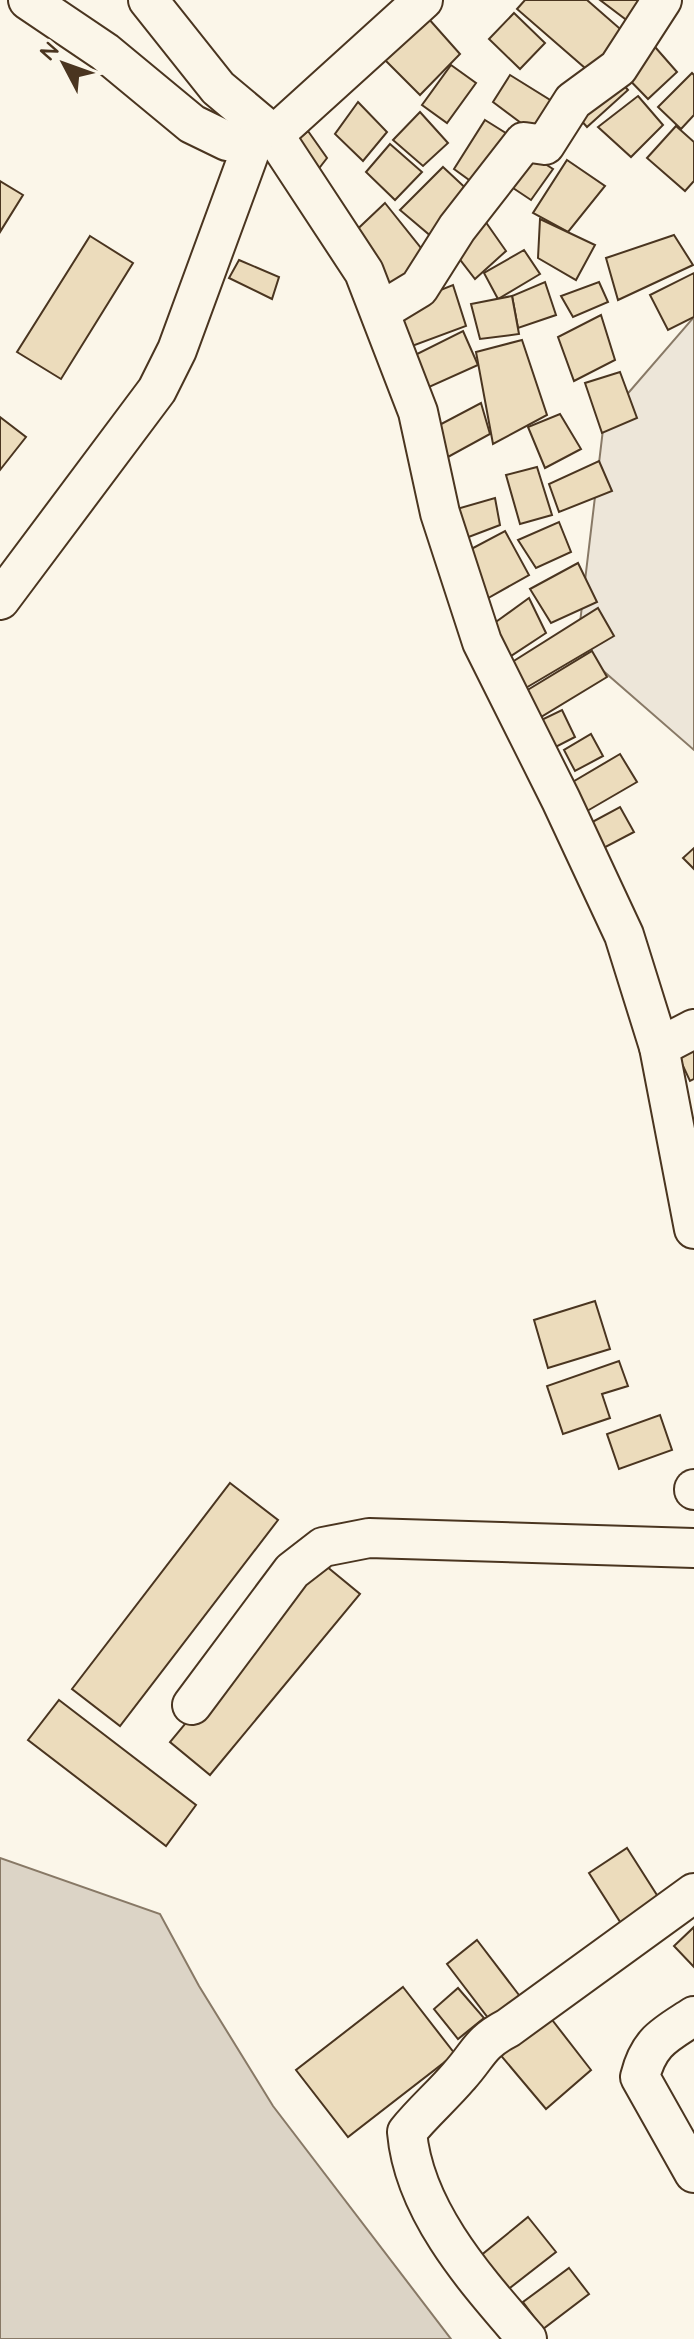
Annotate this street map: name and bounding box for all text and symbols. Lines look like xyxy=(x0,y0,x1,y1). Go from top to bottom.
north arrow xyxy=(24,24,104,104)
text: N xyxy=(33,36,65,66)

